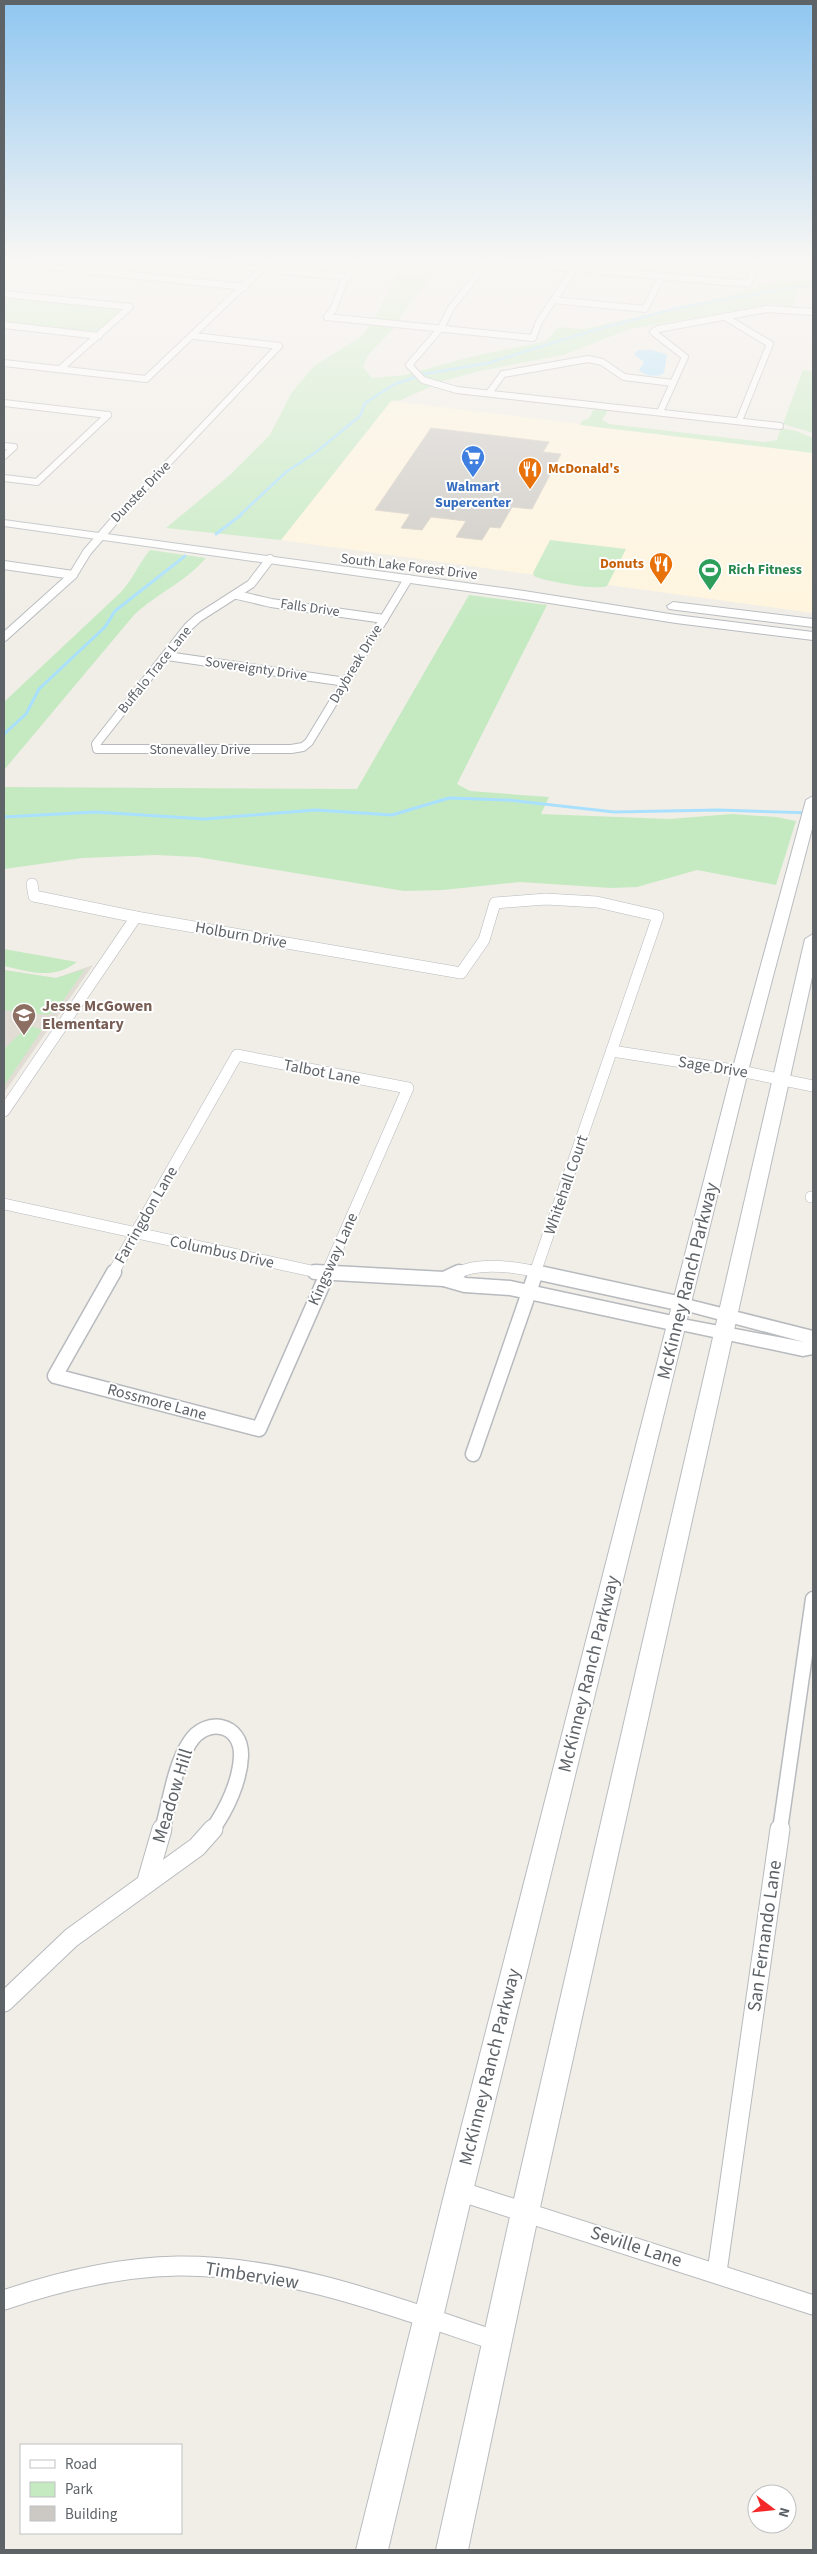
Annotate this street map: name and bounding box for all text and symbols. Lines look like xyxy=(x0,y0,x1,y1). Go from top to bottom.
supermarket icon: Walmart Supercenter xyxy=(460,444,486,478)
restaurant icon: McDonald's xyxy=(517,456,543,490)
street label: Dunster Drive xyxy=(106,457,176,527)
place label: McDonald's xyxy=(548,459,619,479)
place label: Walmart Supercenter xyxy=(435,477,511,513)
street label: South Lake Forest Drive xyxy=(340,549,479,585)
restaurant icon: Donuts xyxy=(648,551,674,585)
place label: Donuts xyxy=(600,554,644,574)
sports icon: Rich Fitness xyxy=(697,557,723,591)
place label: Rich Fitness xyxy=(728,560,802,580)
street label: Falls Drive xyxy=(279,594,341,622)
street label: Daybreak Drive xyxy=(325,621,387,707)
street label: Buffalo Trace Lane xyxy=(113,622,197,718)
street label: Sovereignty Drive xyxy=(204,652,308,686)
street label: Stonevalley Drive xyxy=(149,740,251,760)
street label: Holburn Drive xyxy=(193,916,289,954)
place label: Jesse McGowen Elementary xyxy=(42,995,152,1035)
school or university icon: Jesse McGowen Elementary xyxy=(11,1002,37,1036)
street label: Sage Drive xyxy=(677,1051,749,1083)
street label: Talbot Lane xyxy=(282,1054,362,1090)
street label: Whitehall Court xyxy=(539,1132,594,1238)
street label: Farringdon Lane xyxy=(109,1162,183,1268)
street label: McKinney Ranch Parkway xyxy=(650,1180,726,1382)
street label: Kingsway Lane xyxy=(303,1209,363,1309)
street label: Columbus Drive xyxy=(168,1230,276,1274)
street label: Rossmore Lane xyxy=(105,1378,209,1426)
street label: McKinney Ranch Parkway xyxy=(551,1573,627,1775)
street label: Meadow Hill xyxy=(146,1745,200,1847)
street label: San Fernando Lane xyxy=(741,1859,789,2013)
street label: McKinney Ranch Parkway xyxy=(452,1966,528,2168)
street label: Seville Lane xyxy=(587,2220,685,2274)
street label: Timberview xyxy=(203,2255,301,2297)
legend xyxy=(20,2444,182,2534)
text: Road xyxy=(65,2454,97,2475)
text: Park xyxy=(65,2479,94,2500)
north arrow xyxy=(747,2484,797,2534)
text: Building xyxy=(65,2504,118,2525)
text: N xyxy=(773,2505,794,2520)

